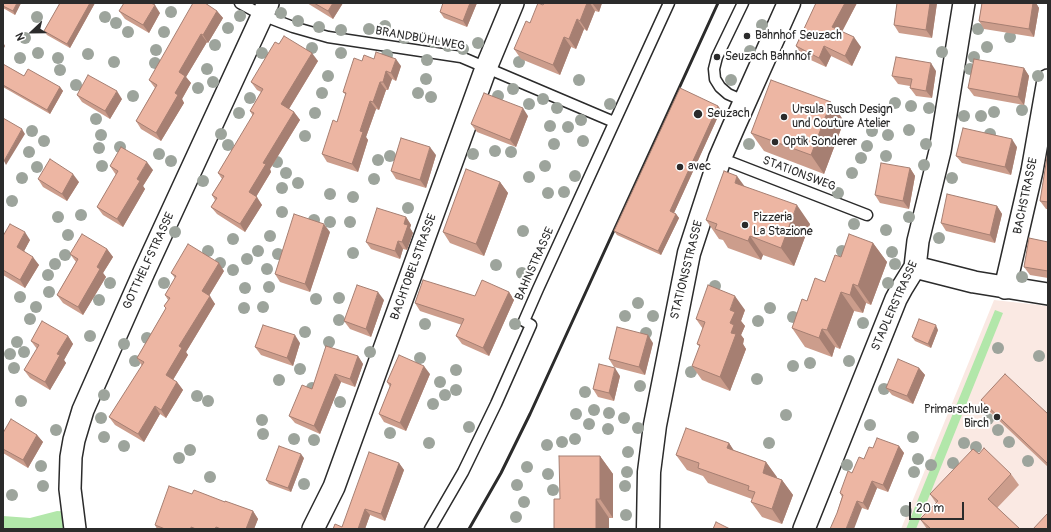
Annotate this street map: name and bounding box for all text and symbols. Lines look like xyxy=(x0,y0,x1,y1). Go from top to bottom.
north arrow xyxy=(12,12,52,52)
street label: BRANDBÜHLWEG xyxy=(374,24,466,54)
place label: Bahnhof Seuzach xyxy=(755,29,842,43)
text: N xyxy=(13,31,28,43)
marker: Bahnhof Seuzach xyxy=(742,31,752,41)
place label: Seuzach Bahnhof xyxy=(725,50,812,64)
marker: Seuzach Bahnhof xyxy=(712,52,722,62)
place label: Ursula Rusch Design und Couture Atelier xyxy=(792,103,893,131)
place label: Seuzach xyxy=(707,107,750,121)
marker: Seuzach xyxy=(692,108,704,120)
marker: Ursula Rusch Design und Couture Atelier xyxy=(779,112,789,122)
place label: Optik Sonderer xyxy=(783,135,857,149)
marker: Optik Sonderer xyxy=(770,137,780,147)
street label: STATIONSWEG xyxy=(760,153,838,195)
street label: BACHSTRASSE xyxy=(1011,156,1041,236)
place label: avec xyxy=(688,160,711,174)
marker: avec xyxy=(675,162,685,172)
street label: GOTTHELFSTRASSE xyxy=(120,210,178,312)
place label: Pizzeria La Stazione xyxy=(753,211,813,239)
street label: BACHTOBELSTRASSE xyxy=(388,212,440,322)
street label: STATIONSSTRASSE xyxy=(668,219,706,321)
marker: Pizzeria La Stazione xyxy=(740,220,750,230)
street label: BAHNSTRASSE xyxy=(512,225,558,303)
street label: STADLERSTRASSE xyxy=(869,259,921,353)
place label: Primarschule Birch xyxy=(924,403,989,431)
marker: Primarschule Birch xyxy=(992,412,1002,422)
scale bar xyxy=(911,494,966,520)
text: 20 m xyxy=(916,501,944,516)

